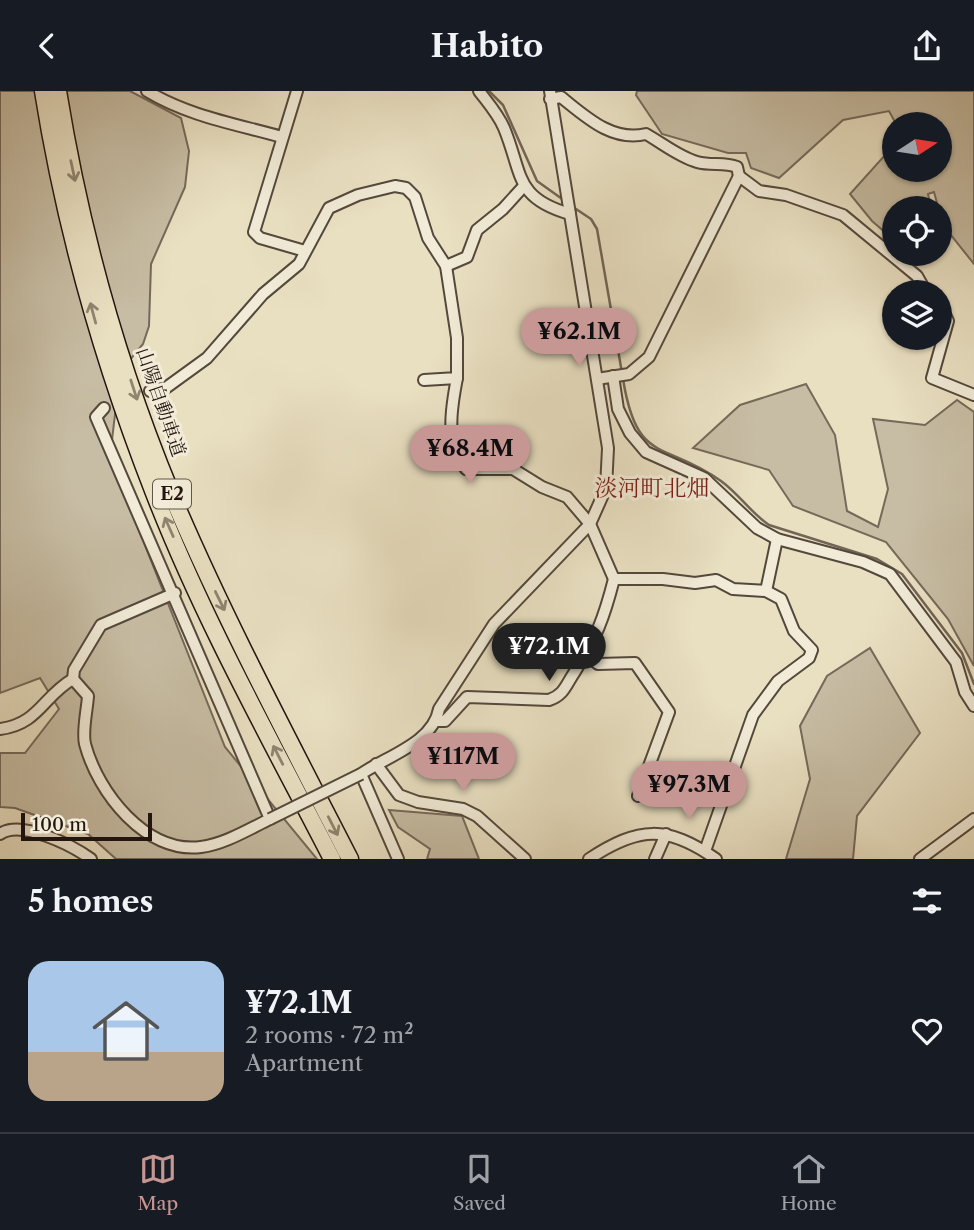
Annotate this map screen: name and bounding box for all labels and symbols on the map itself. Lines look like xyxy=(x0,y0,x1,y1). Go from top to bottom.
north arrow xyxy=(882,112,952,182)
one-way arrow xyxy=(67,159,81,182)
one-way arrow xyxy=(85,303,98,325)
pin: ¥62.1M xyxy=(522,309,636,368)
street label: 山陽自動車道 xyxy=(132,344,190,460)
one-way arrow xyxy=(129,379,141,401)
pin: ¥68.4M xyxy=(413,425,527,485)
district label: 淡河町北畑 xyxy=(595,474,710,502)
road number: E2 xyxy=(153,479,191,509)
one-way arrow xyxy=(162,517,175,539)
one-way arrow xyxy=(213,590,227,611)
pin: ¥72.1M xyxy=(492,623,606,683)
pin: ¥117M xyxy=(414,733,512,793)
one-way arrow xyxy=(271,745,285,765)
pin: ¥97.3M xyxy=(632,761,746,821)
scale bar xyxy=(21,810,152,842)
one-way arrow xyxy=(327,815,340,836)

